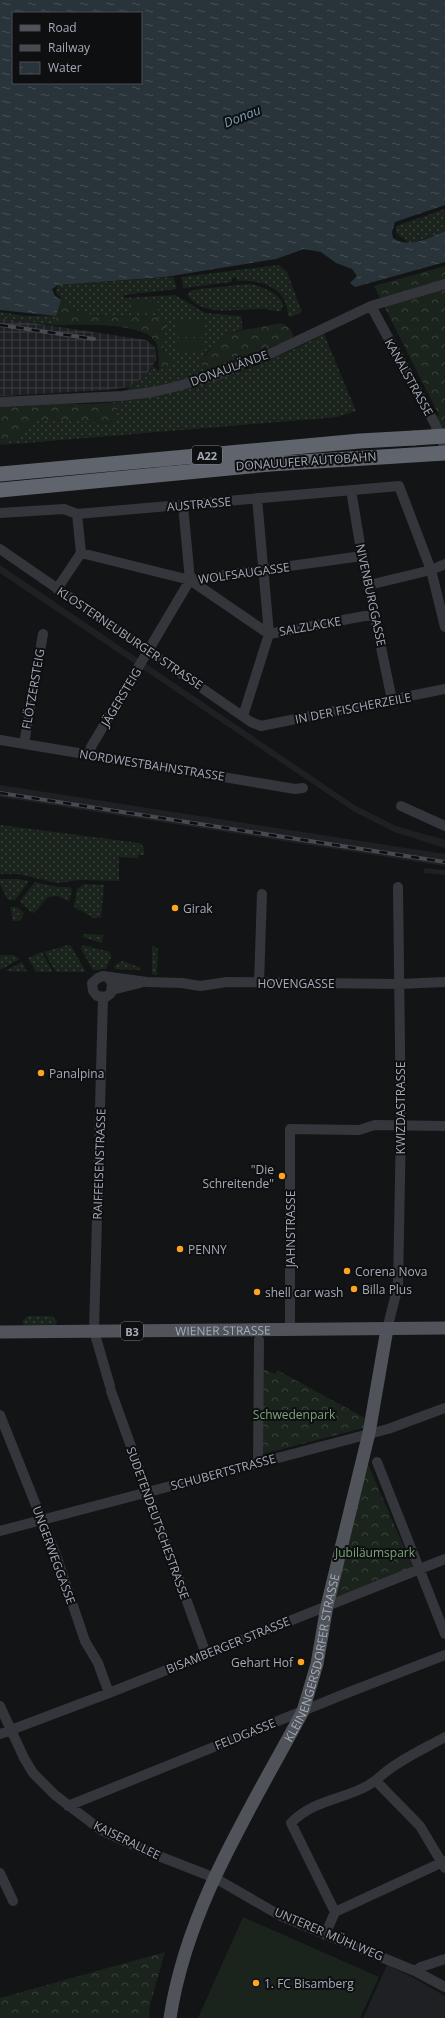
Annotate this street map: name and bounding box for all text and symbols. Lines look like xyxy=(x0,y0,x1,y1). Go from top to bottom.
legend xyxy=(12,12,142,84)
text: Road xyxy=(48,19,77,36)
text: Railway xyxy=(48,39,91,56)
text: Water xyxy=(48,59,82,76)
water label: Donau xyxy=(221,100,264,132)
street label: KANALSTRASSE xyxy=(381,335,437,419)
street label: DONAULÄNDE xyxy=(188,346,270,390)
road number: A22 xyxy=(192,446,222,464)
street label: DONAUUFER AUTOBAHN xyxy=(235,448,377,474)
street label: AUSTRASSE xyxy=(166,493,232,515)
street label: NIVENBURGGASSE xyxy=(352,542,390,648)
street label: WOLFSAUGASSE xyxy=(197,558,291,588)
street label: KLOSTERNEUBURGER STRASSE xyxy=(54,583,206,693)
street label: SALZLACKE xyxy=(278,612,342,640)
street label: FLÖTZERSTEIG xyxy=(18,648,48,730)
street label: JÄGERSTEIG xyxy=(96,665,145,730)
street label: IN DER FISCHERZEILE xyxy=(294,688,412,728)
street label: NORDWESTBAHNSTRASSE xyxy=(78,745,226,785)
place label: Girak xyxy=(183,900,213,917)
marker: Girak xyxy=(170,903,180,913)
street label: HOVENGASSE xyxy=(257,975,335,992)
street label: KWIZDASTRASSE xyxy=(392,1062,409,1154)
place label: Panalpina xyxy=(49,1065,104,1082)
marker: Panalpina xyxy=(36,1068,46,1078)
street label: RAIFFEISENSTRASSE xyxy=(89,1108,109,1220)
place label: "Die Schreitende" xyxy=(202,1161,274,1192)
marker: "Die Schreitende" xyxy=(277,1171,287,1181)
street label: JAHNSTRASSE xyxy=(282,1191,299,1268)
place label: PENNY xyxy=(188,1241,227,1258)
marker: PENNY xyxy=(175,1244,185,1254)
place label: Corena Nova xyxy=(355,1263,427,1280)
marker: Corena Nova xyxy=(342,1266,352,1276)
place label: Billa Plus xyxy=(362,1281,412,1298)
place label: shell car wash xyxy=(265,1284,343,1301)
marker: Billa Plus xyxy=(349,1284,359,1294)
marker: shell car wash xyxy=(252,1287,262,1297)
street label: WIENER STRASSE xyxy=(175,1321,271,1339)
road number: B3 xyxy=(121,1322,143,1340)
park label: Schwedenpark xyxy=(253,1406,336,1423)
street label: SUDETENDEUTSCHESTRASSE xyxy=(122,1444,194,1602)
street label: SCHUBERTSTRASSE xyxy=(169,1450,277,1494)
street label: UNGERWEGGASSE xyxy=(28,1504,80,1606)
park label: Jubiläumspark xyxy=(334,1544,416,1561)
street label: KLEINENGERSDORFER STRASSE xyxy=(280,1572,343,1745)
street label: BISAMBERGER STRASSE xyxy=(164,1612,292,1678)
place label: Gehart Hof xyxy=(231,1654,294,1671)
marker: Gehart Hof xyxy=(296,1657,306,1667)
street label: FELDGASSE xyxy=(212,1714,278,1754)
street label: KAISERALLEE xyxy=(91,1816,163,1864)
street label: UNTERER MÜHLWEG xyxy=(272,1903,386,1965)
place label: 1. FC Bisamberg xyxy=(264,1975,354,1992)
marker: 1. FC Bisamberg xyxy=(251,1978,261,1988)

